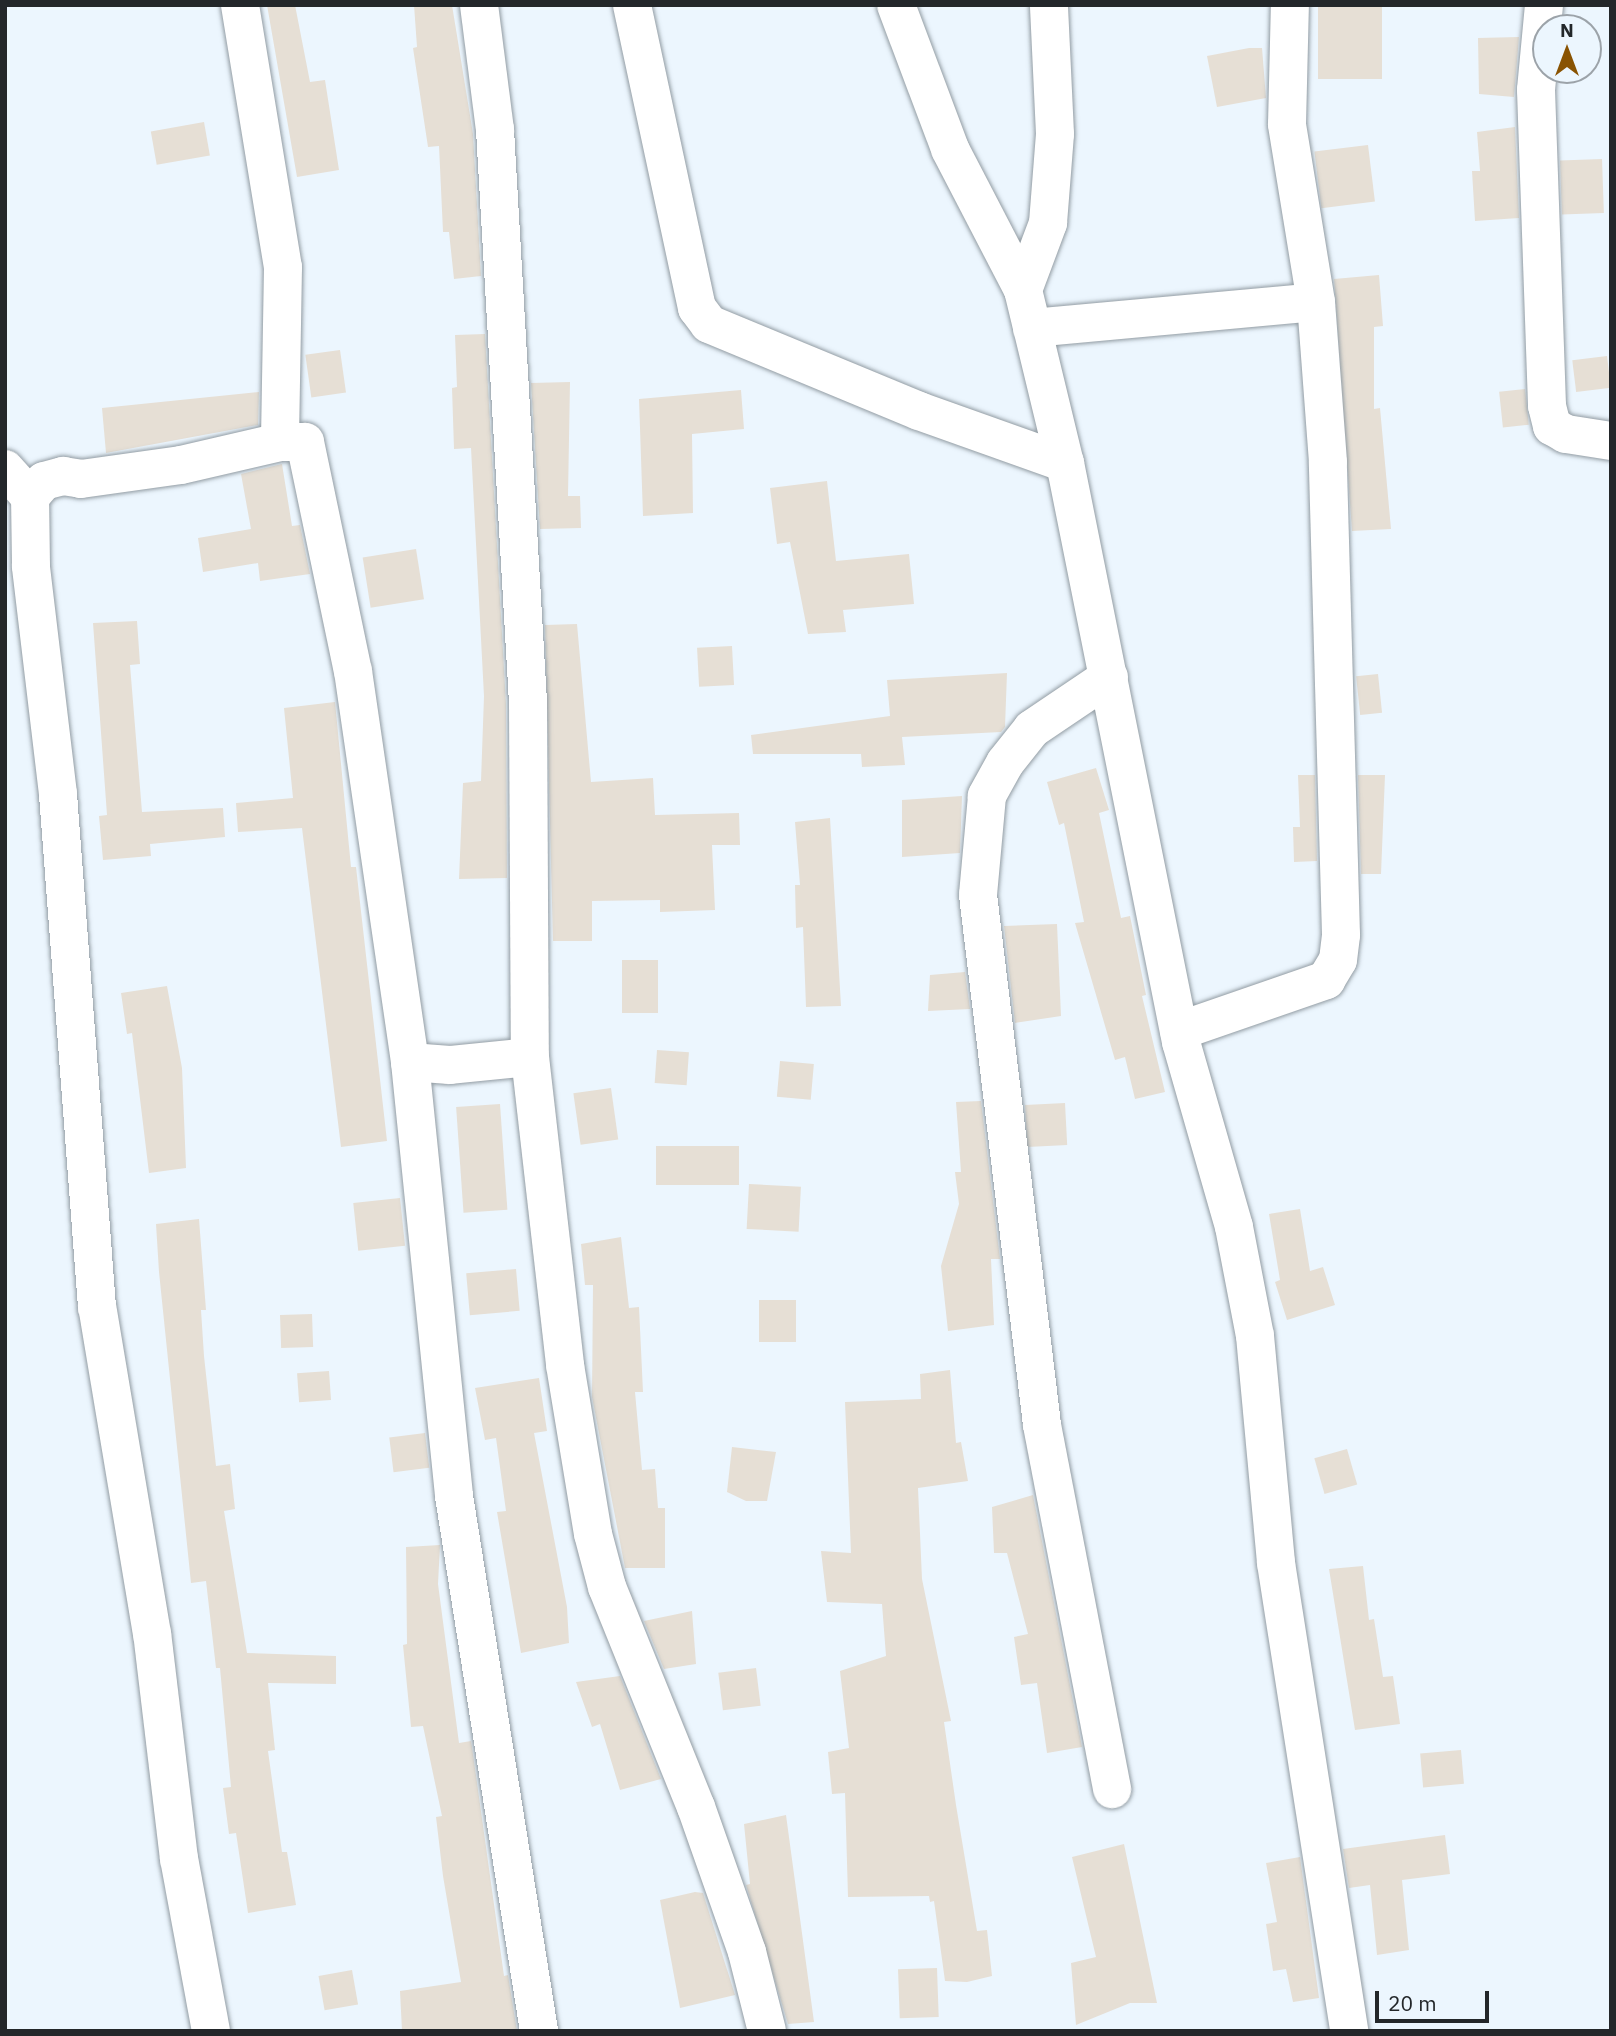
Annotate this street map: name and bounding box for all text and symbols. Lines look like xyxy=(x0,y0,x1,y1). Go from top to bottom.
north arrow xyxy=(1532,14,1602,84)
text: N xyxy=(1560,18,1574,42)
scale bar xyxy=(1378,1976,1492,2020)
text: 20 m xyxy=(1388,1989,1437,2017)

